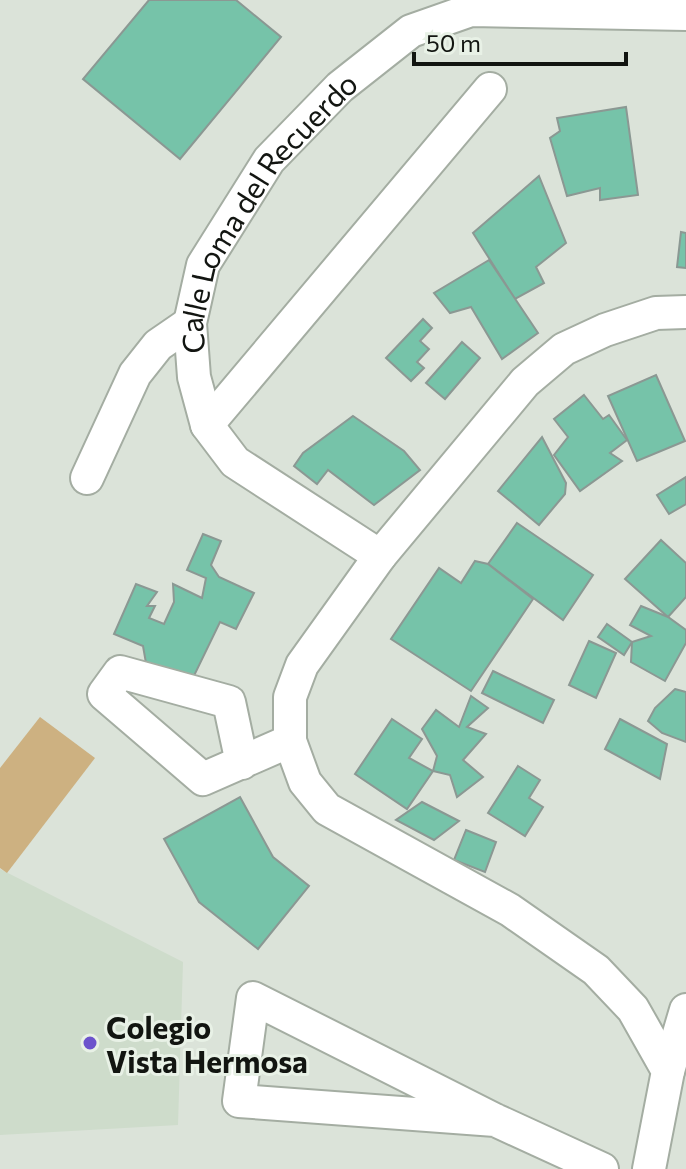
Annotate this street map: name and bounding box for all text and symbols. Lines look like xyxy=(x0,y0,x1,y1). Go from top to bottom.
scale bar xyxy=(414,16,626,66)
text: 50 m xyxy=(426,28,481,57)
street label: Calle Loma del Recuerdo xyxy=(171,63,364,355)
place label: Colegio Vista Hermosa xyxy=(106,1008,308,1079)
marker: Colegio Vista Hermosa xyxy=(81,1034,99,1052)

